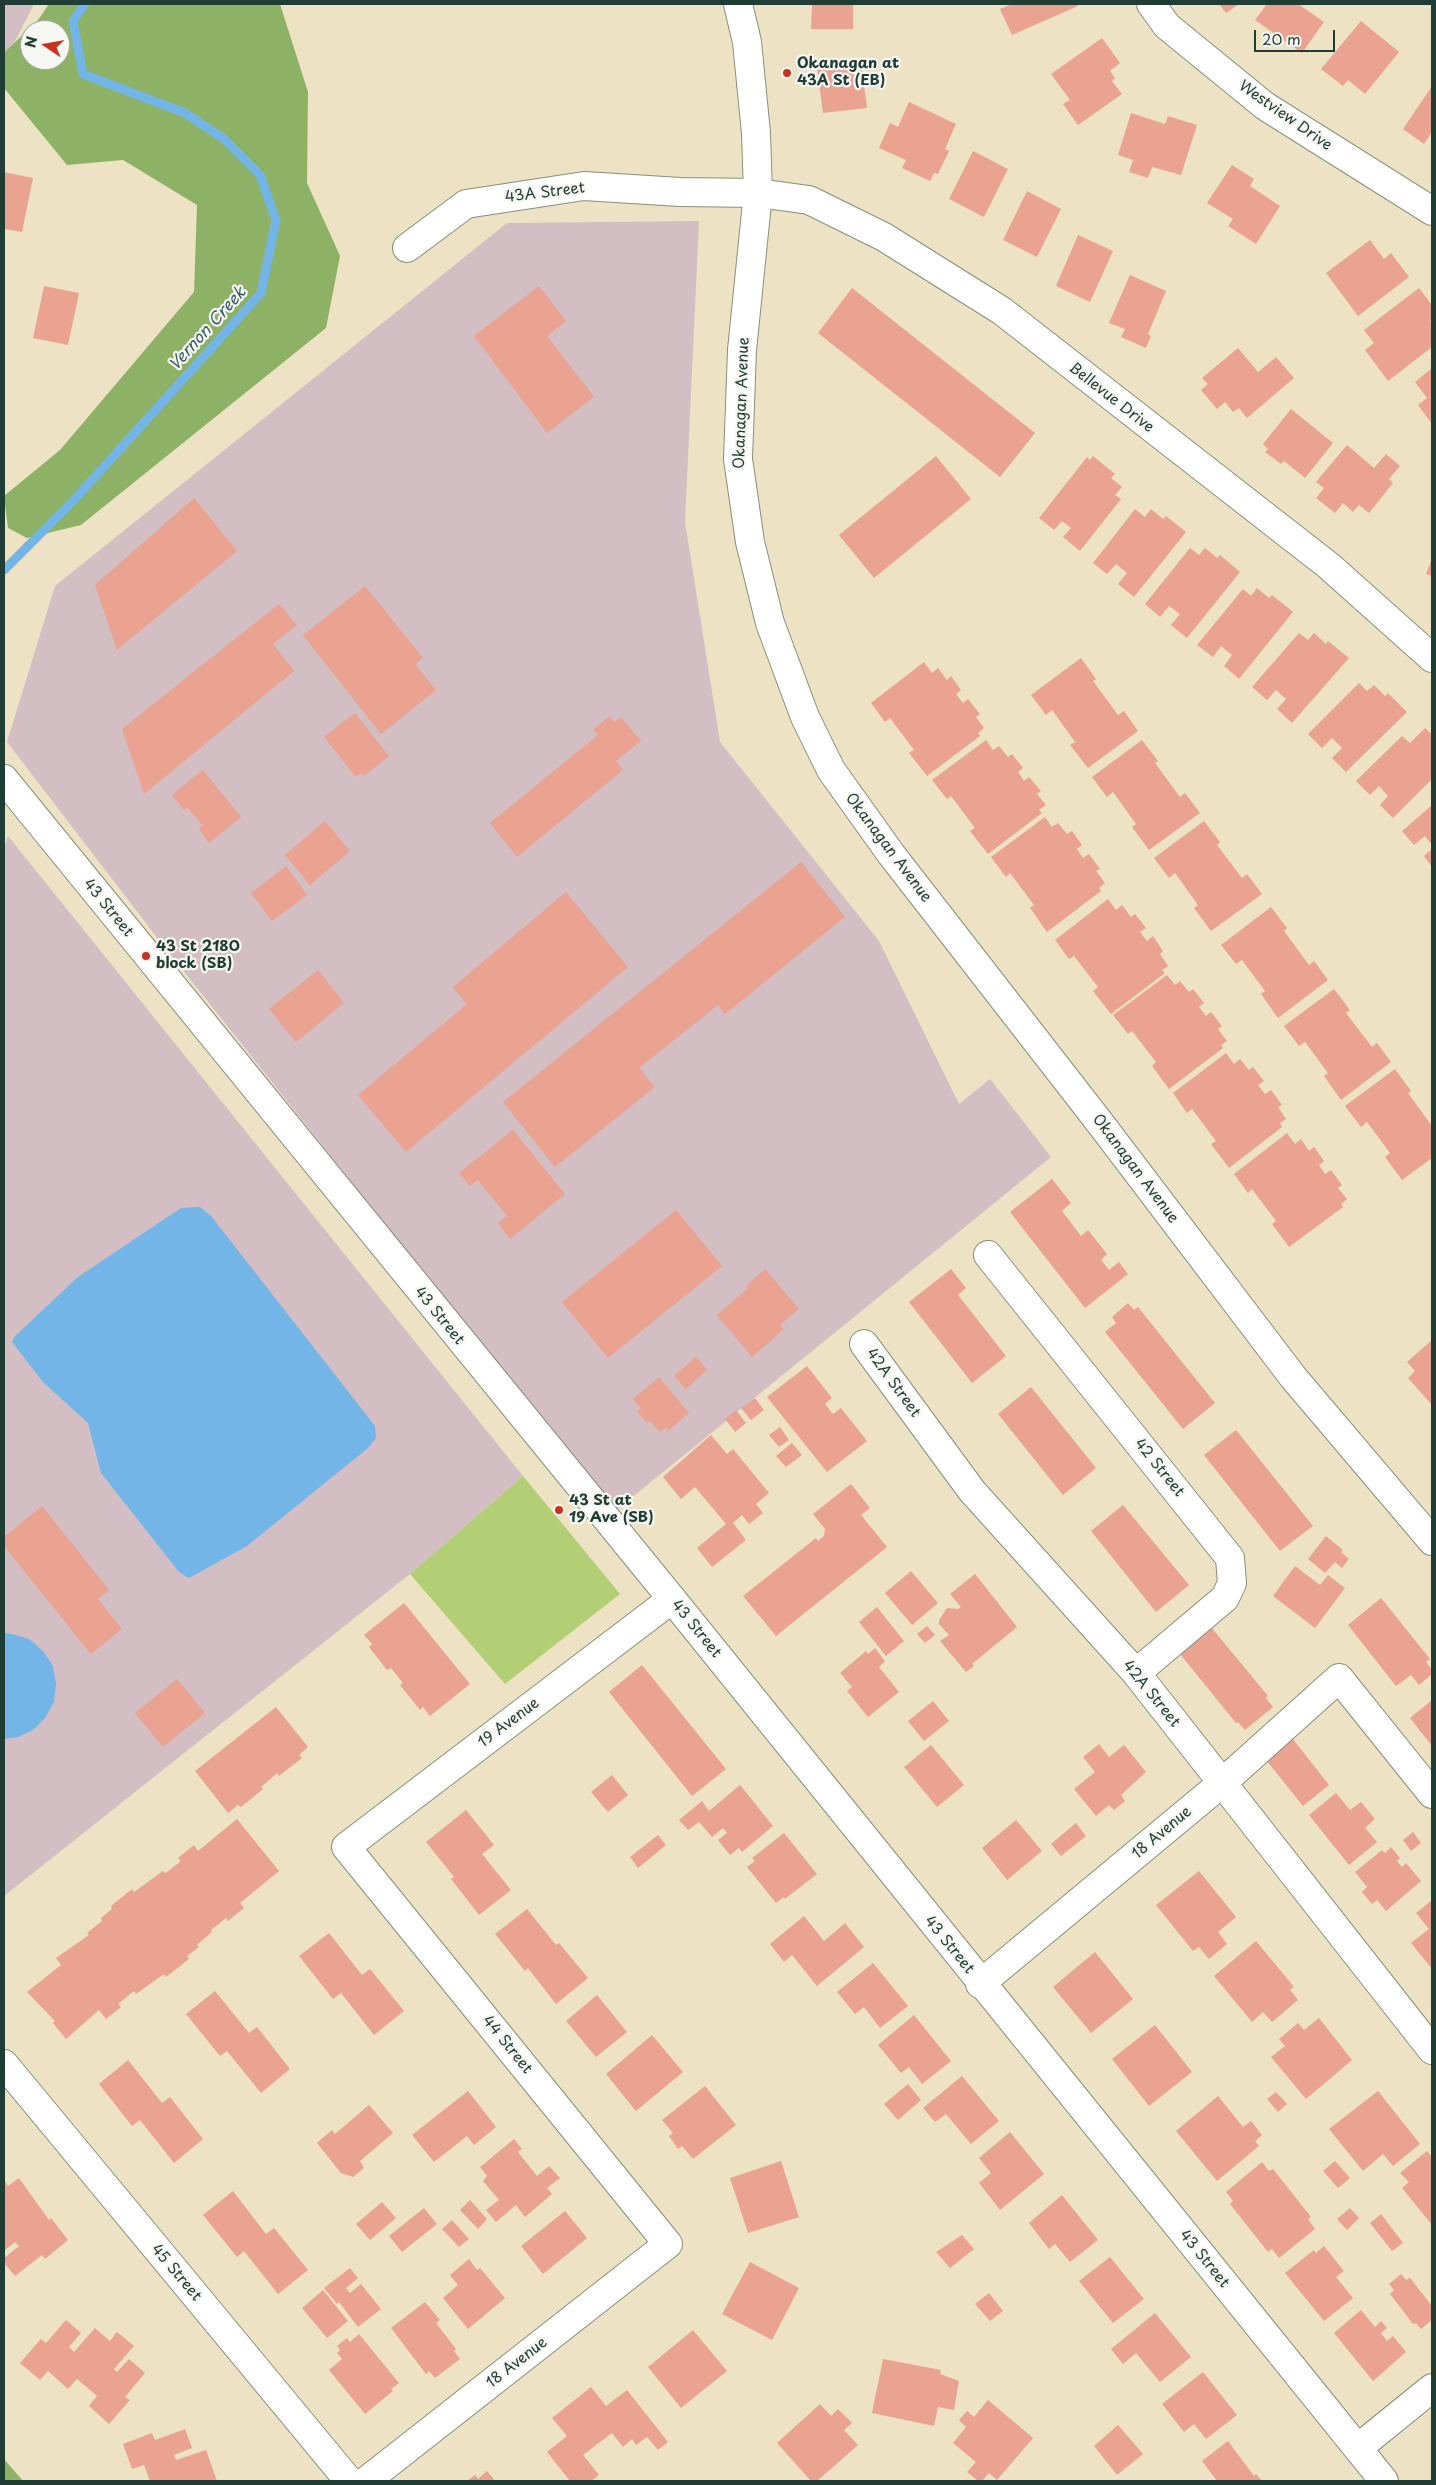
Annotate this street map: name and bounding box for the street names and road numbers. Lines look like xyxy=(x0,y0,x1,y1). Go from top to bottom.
street label: Westview Drive xyxy=(1235,77,1335,155)
street label: 43A Street xyxy=(504,179,586,207)
street label: Okanagan Avenue xyxy=(731,337,753,469)
street label: Bellevue Drive xyxy=(1065,359,1157,437)
street label: Okanagan Avenue xyxy=(841,790,935,906)
street label: 43 Street xyxy=(79,875,137,941)
street label: Okanagan Avenue xyxy=(1088,1111,1182,1227)
street label: 43 Street xyxy=(410,1283,468,1349)
street label: 42A Street xyxy=(862,1345,924,1421)
street label: 42 Street xyxy=(1130,1435,1188,1501)
street label: 43 Street xyxy=(667,1596,725,1662)
street label: 42A Street xyxy=(1119,1657,1183,1731)
street label: 19 Avenue xyxy=(475,1694,543,1752)
street label: 18 Avenue xyxy=(1129,1803,1195,1863)
street label: 43 Street xyxy=(920,1912,978,1978)
street label: 44 Street xyxy=(478,2012,536,2078)
street label: 43 Street xyxy=(1175,2226,1233,2292)
street label: 45 Street xyxy=(147,2241,205,2305)
street label: 18 Avenue xyxy=(483,2334,551,2392)

